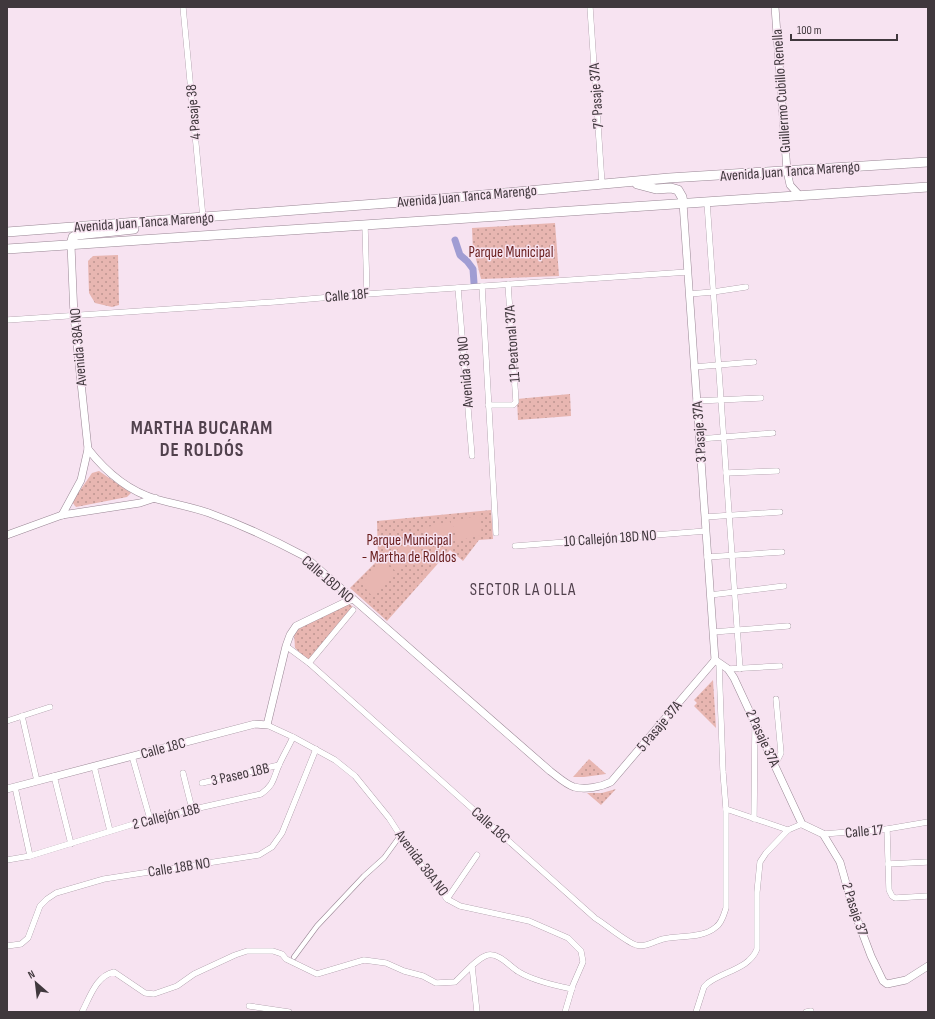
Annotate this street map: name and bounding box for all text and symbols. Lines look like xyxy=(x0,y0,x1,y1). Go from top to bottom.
scale bar xyxy=(791,16,897,42)
text: 100 m xyxy=(797,23,822,38)
street label: Guillermo Cubillo Renella xyxy=(768,28,795,153)
street label: 7° Pasaje 37A xyxy=(585,62,608,130)
street label: 4 Pasaje 38 xyxy=(182,83,205,140)
street label: Avenida Juan Tanca Marengo xyxy=(718,157,861,186)
street label: Avenida Juan Tanca Marengo xyxy=(395,181,538,212)
street label: Avenida Juan Tanca Marengo xyxy=(72,208,215,237)
park label: Parque Municipal xyxy=(469,243,553,262)
street label: Calle 18F xyxy=(324,284,370,307)
street label: 11 Peatonal 37A xyxy=(500,304,525,383)
street label: Avenida 38A NO xyxy=(66,307,91,388)
street label: Avenida 38 NO xyxy=(453,335,478,410)
street label: 3 Pasaje 37A xyxy=(688,400,711,463)
district label: MARTHA BUCARAM DE ROLDÓS xyxy=(131,417,273,462)
street label: 10 Callejón 18D NO xyxy=(563,526,657,551)
park label: Parque Municipal - Martha de Roldos xyxy=(362,531,456,567)
street label: Calle 18D NO xyxy=(298,551,358,607)
district label: SECTOR LA OLLA xyxy=(470,580,576,600)
street label: 5 Pasaje 37A xyxy=(633,696,687,756)
street label: 2 Pasaje 37A xyxy=(741,706,784,770)
street label: Calle 18C xyxy=(139,733,188,764)
street label: 3 Paseo 18B xyxy=(209,759,271,790)
street label: 2 Callejón 18B xyxy=(130,799,202,834)
street label: Calle 18C xyxy=(467,803,514,848)
street label: Calle 17 xyxy=(844,820,884,843)
street label: Avenida 38A NO xyxy=(390,826,453,900)
street label: Calle 18B NO xyxy=(147,853,212,882)
street label: 2 Pasaje 37 xyxy=(837,880,872,938)
north arrow xyxy=(16,963,56,1003)
text: N xyxy=(26,967,37,982)

